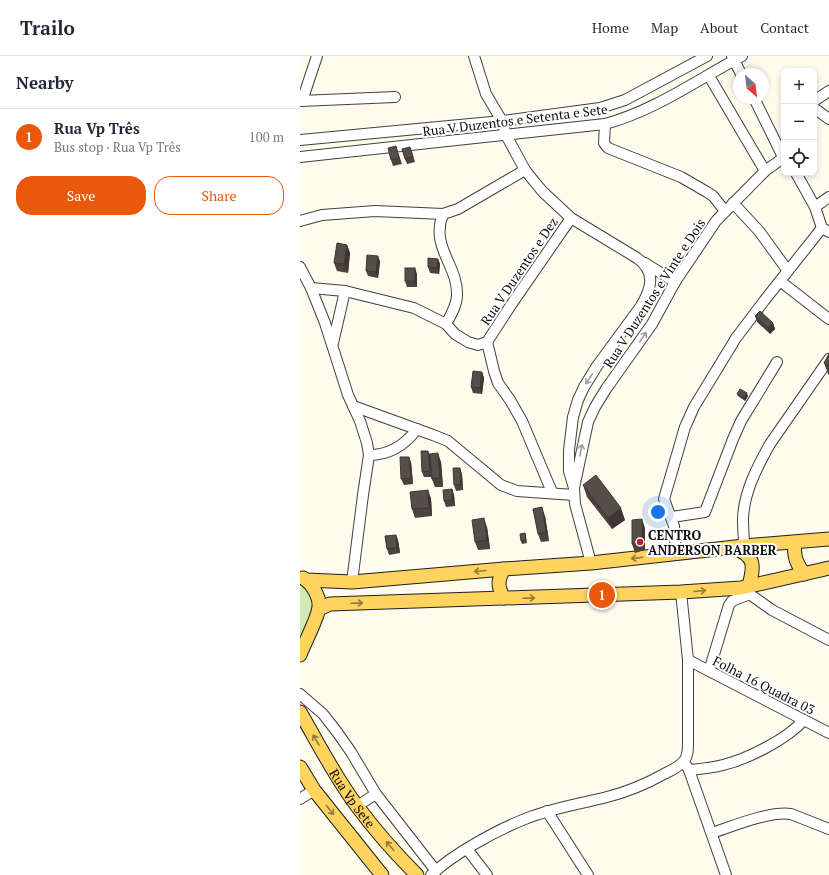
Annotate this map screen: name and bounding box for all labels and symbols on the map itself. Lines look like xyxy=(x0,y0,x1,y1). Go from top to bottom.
north arrow xyxy=(733,68,769,104)
street label: Rua V Duzentos e Setenta e Sete xyxy=(422,100,608,140)
street label: Rua V Duzentos e Dez xyxy=(476,214,562,328)
street label: Rua V Duzentos e Vinte e Dois xyxy=(599,215,709,371)
one-way arrow xyxy=(639,332,647,343)
one-way arrow xyxy=(585,373,593,384)
one-way arrow xyxy=(578,444,586,457)
your location xyxy=(648,502,668,522)
place label: CENTRO ANDERSON BARBER xyxy=(648,526,777,559)
marker: CENTRO ANDERSON BARBER xyxy=(635,537,645,547)
one-way arrow xyxy=(631,554,644,562)
one-way arrow xyxy=(474,567,487,574)
pin: 1 xyxy=(589,580,615,610)
one-way arrow xyxy=(693,587,706,594)
one-way arrow xyxy=(522,594,535,601)
one-way arrow xyxy=(350,599,363,607)
street label: Folha 16 Quadra 03 xyxy=(710,652,818,718)
one-way arrow xyxy=(312,734,320,746)
street label: Rua Vp Sete xyxy=(325,765,379,832)
one-way arrow xyxy=(326,805,334,816)
one-way arrow xyxy=(386,841,395,851)

